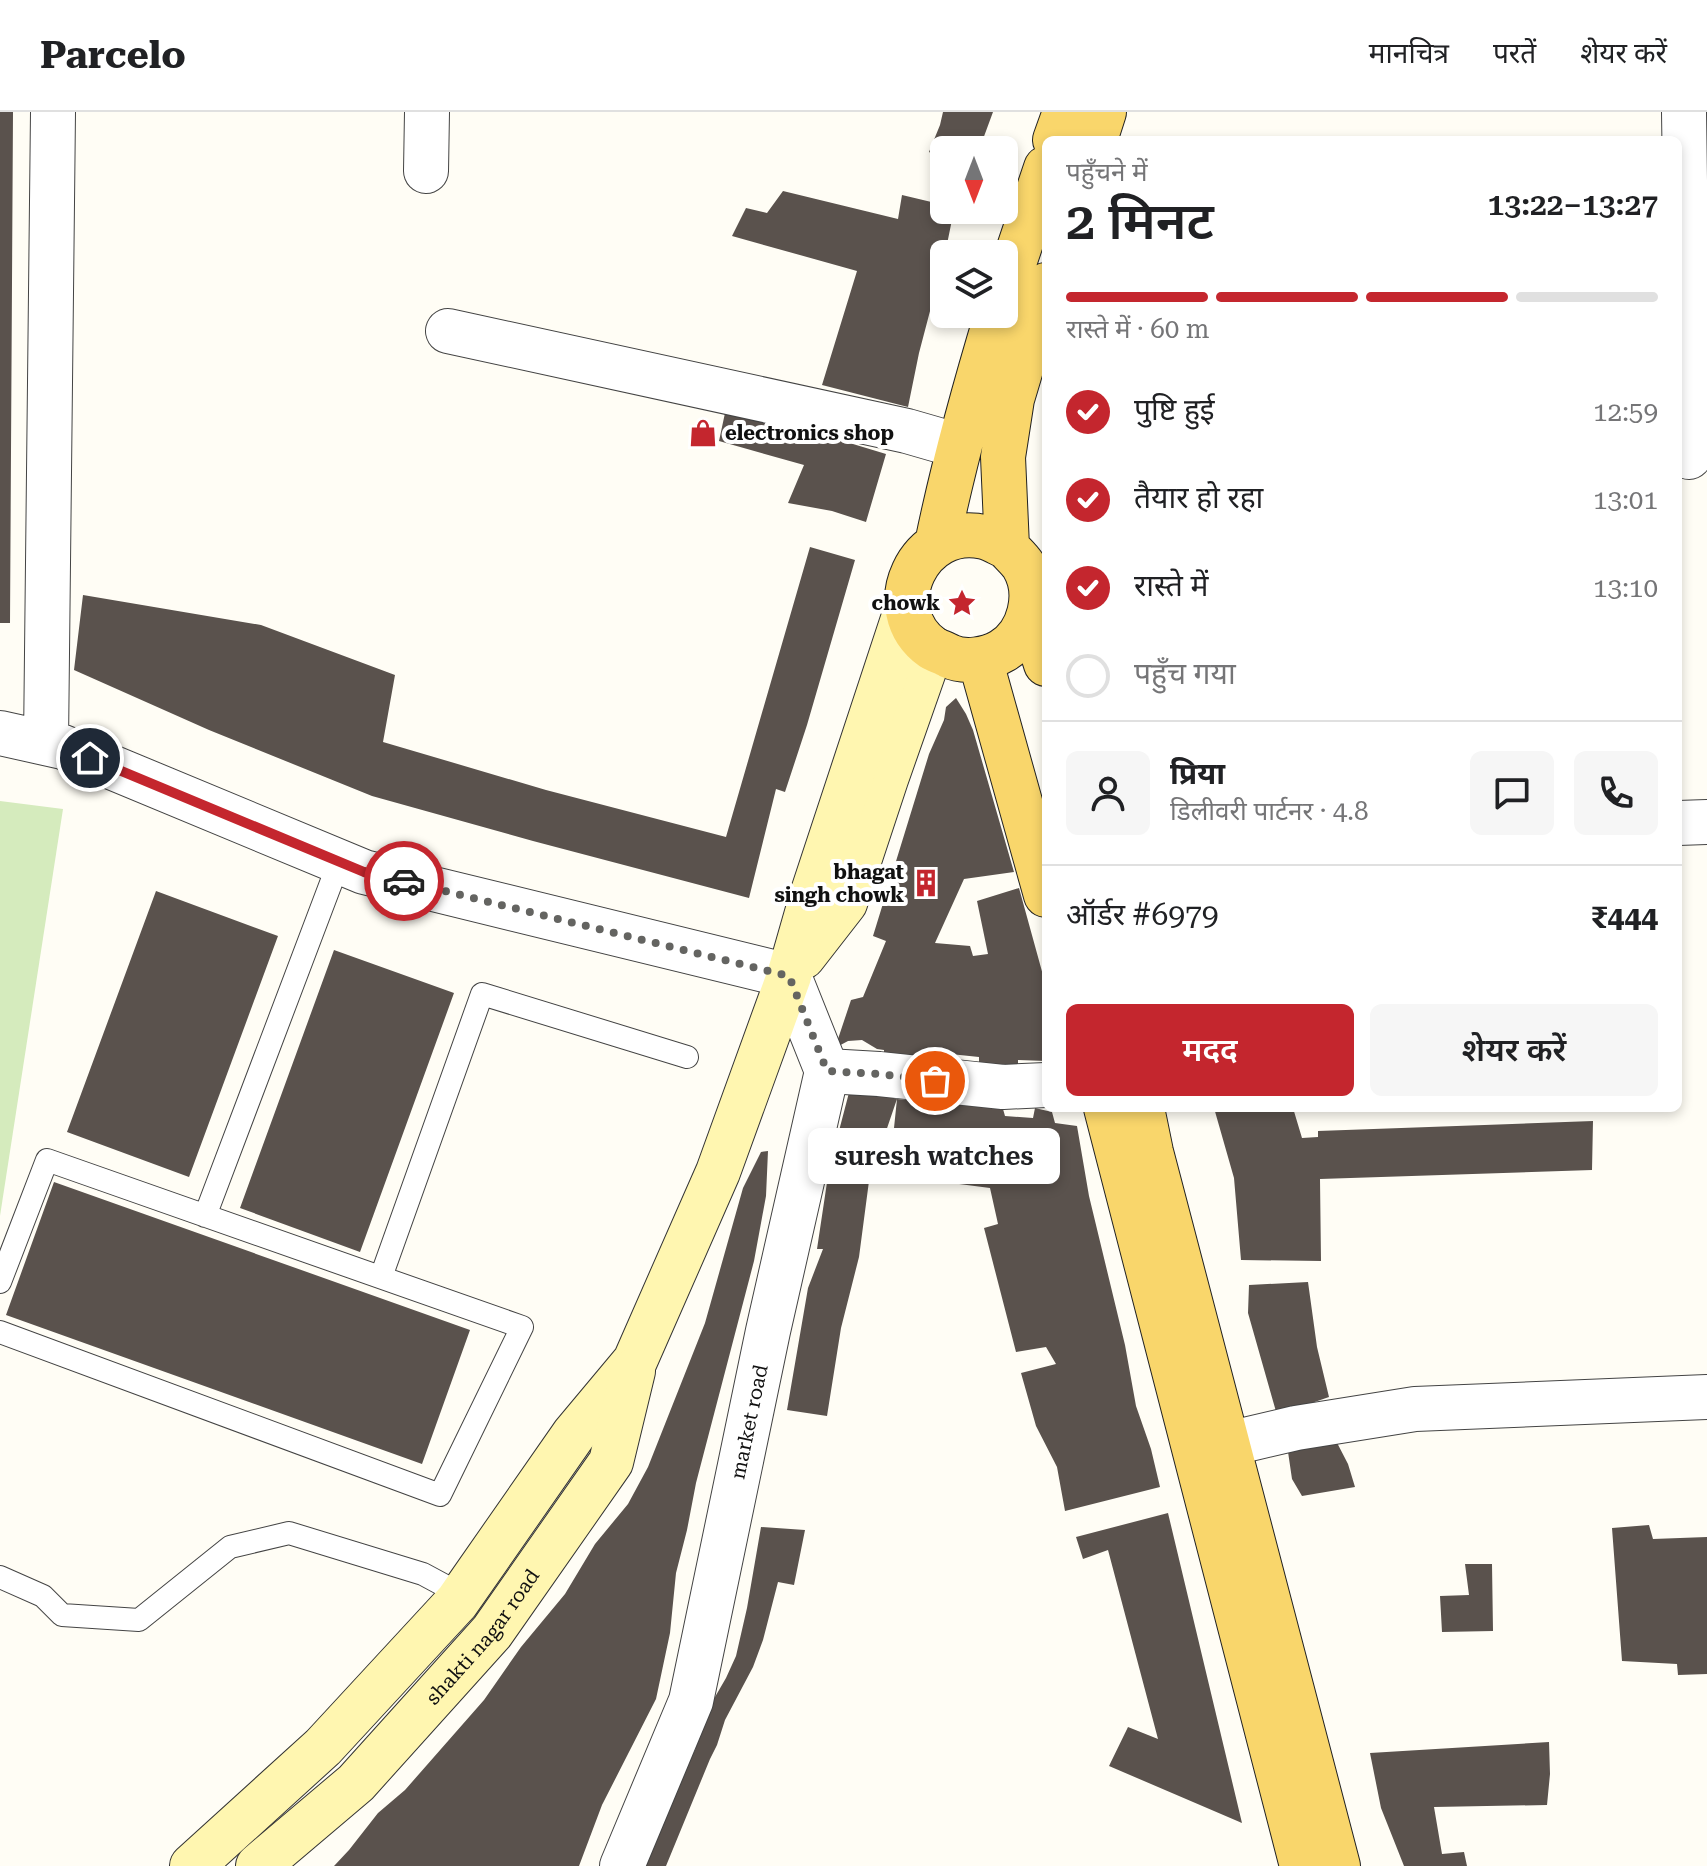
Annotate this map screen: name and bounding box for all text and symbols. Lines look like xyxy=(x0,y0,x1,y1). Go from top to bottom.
text: Parcelo xyxy=(40,33,186,77)
text: मानचित्र xyxy=(1369,37,1449,70)
text: परतें xyxy=(1493,37,1536,70)
text: शेयर करें xyxy=(1580,37,1667,70)
north arrow xyxy=(930,136,1018,224)
map controls xyxy=(930,136,1018,328)
text: पहुँचने में xyxy=(1066,157,1148,187)
text: 13:22–13:27 xyxy=(1488,187,1658,222)
text: 2 मिनट xyxy=(1066,191,1214,252)
button: layers xyxy=(930,240,1018,328)
text: रास्ते में · 60 m xyxy=(1066,314,1210,344)
icon: check xyxy=(1066,390,1110,434)
text: पुष्टि हुई xyxy=(1134,392,1215,427)
text: 12:59 xyxy=(1593,397,1658,427)
shop icon: electronics shop xyxy=(688,418,718,448)
place label: electronics shop xyxy=(725,421,894,445)
icon: check xyxy=(1066,478,1110,522)
text: तैयार हो रहा xyxy=(1134,480,1263,515)
text: 13:01 xyxy=(1593,485,1658,515)
icon: check xyxy=(1066,566,1110,610)
text: रास्ते में xyxy=(1134,568,1208,603)
text: 13:10 xyxy=(1593,573,1658,603)
place icon: chowk xyxy=(947,588,977,618)
place label: chowk xyxy=(872,591,940,615)
text: पहुँच गया xyxy=(1134,656,1236,691)
pin xyxy=(56,724,124,792)
icon: home xyxy=(68,736,112,780)
button: person xyxy=(1066,751,1150,835)
button: chat xyxy=(1470,751,1554,835)
button: phone xyxy=(1574,751,1658,835)
text: प्रिया xyxy=(1170,756,1225,791)
text: डिलीवरी पार्टनर · 4.8 xyxy=(1170,796,1369,826)
courier xyxy=(364,841,444,921)
icon: car xyxy=(382,859,426,903)
place label: bhagat singh chowk xyxy=(774,860,904,907)
building icon: bhagat singh chowk xyxy=(911,868,941,898)
text: ऑर्डर #6979 xyxy=(1066,897,1219,932)
text: ₹444 xyxy=(1591,900,1658,935)
button: मदद xyxy=(1066,1004,1354,1096)
button: शेयर करें xyxy=(1370,1004,1658,1096)
pin xyxy=(901,1047,969,1115)
icon: bag xyxy=(913,1059,957,1103)
callout: suresh watches xyxy=(809,1129,1061,1185)
text: suresh watches xyxy=(834,1141,1034,1171)
street label: market road xyxy=(725,1362,773,1481)
street label: shakti nagar road xyxy=(421,1564,544,1709)

